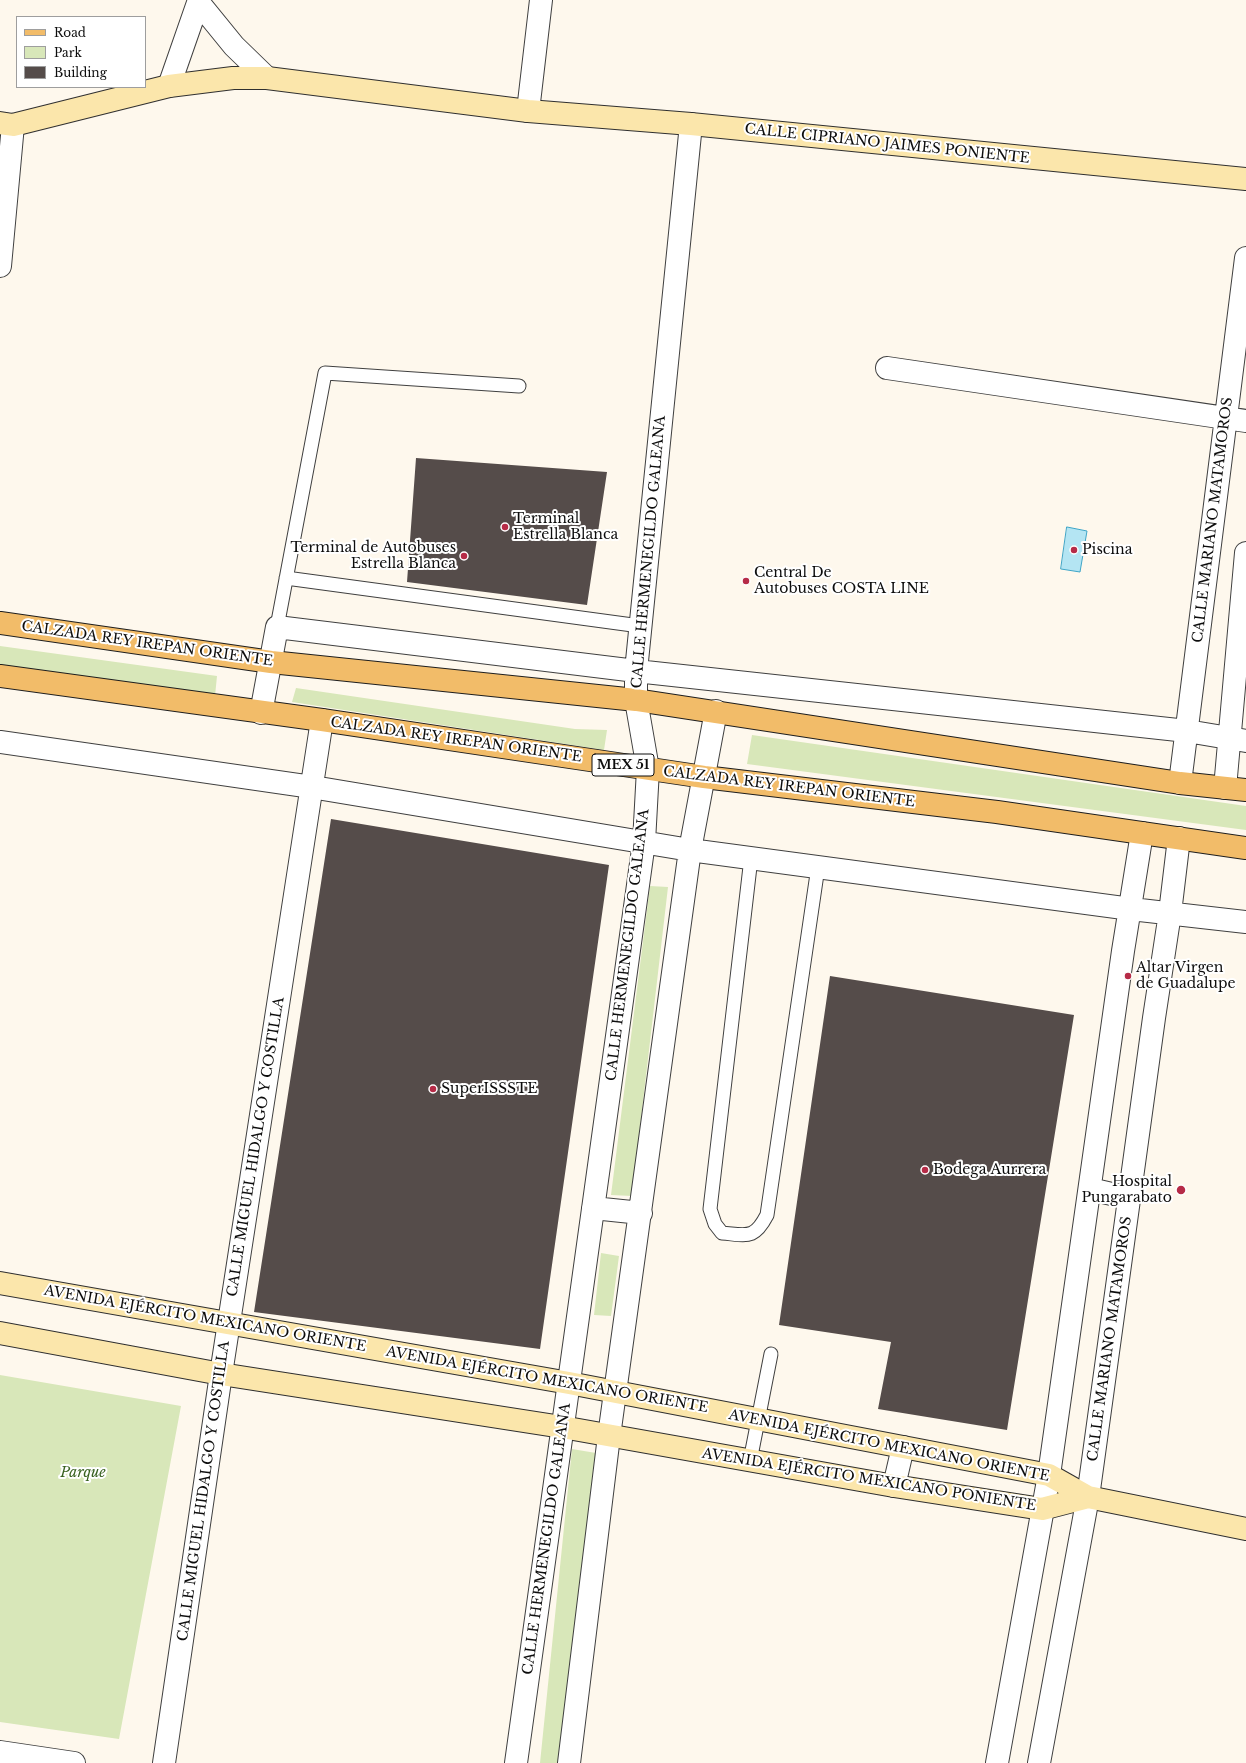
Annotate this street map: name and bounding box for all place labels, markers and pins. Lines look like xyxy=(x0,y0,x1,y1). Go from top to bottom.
place label: Terminal Estrella Blanca xyxy=(513,511,618,544)
marker: Terminal Estrella Blanca xyxy=(500,522,510,532)
place label: Terminal de Autobuses Estrella Blanca xyxy=(291,540,456,572)
place label: Piscina xyxy=(1082,542,1132,558)
marker: Piscina xyxy=(1069,545,1079,555)
marker: Terminal de Autobuses Estrella Blanca xyxy=(459,551,469,561)
place label: Central De Autobuses COSTA LINE xyxy=(754,565,929,598)
marker: Central De Autobuses COSTA LINE xyxy=(741,576,751,586)
place label: Altar Virgen de Guadalupe xyxy=(1136,960,1235,992)
marker: Altar Virgen de Guadalupe xyxy=(1123,971,1133,981)
place label: SuperISSSTE xyxy=(441,1081,537,1097)
marker: SuperISSSTE xyxy=(428,1084,438,1094)
place label: Bodega Aurrera xyxy=(933,1162,1046,1178)
marker: Bodega Aurrera xyxy=(920,1165,930,1175)
place label: Hospital Pungarabato xyxy=(1081,1174,1172,1206)
marker: Hospital Pungarabato xyxy=(1175,1184,1187,1196)

